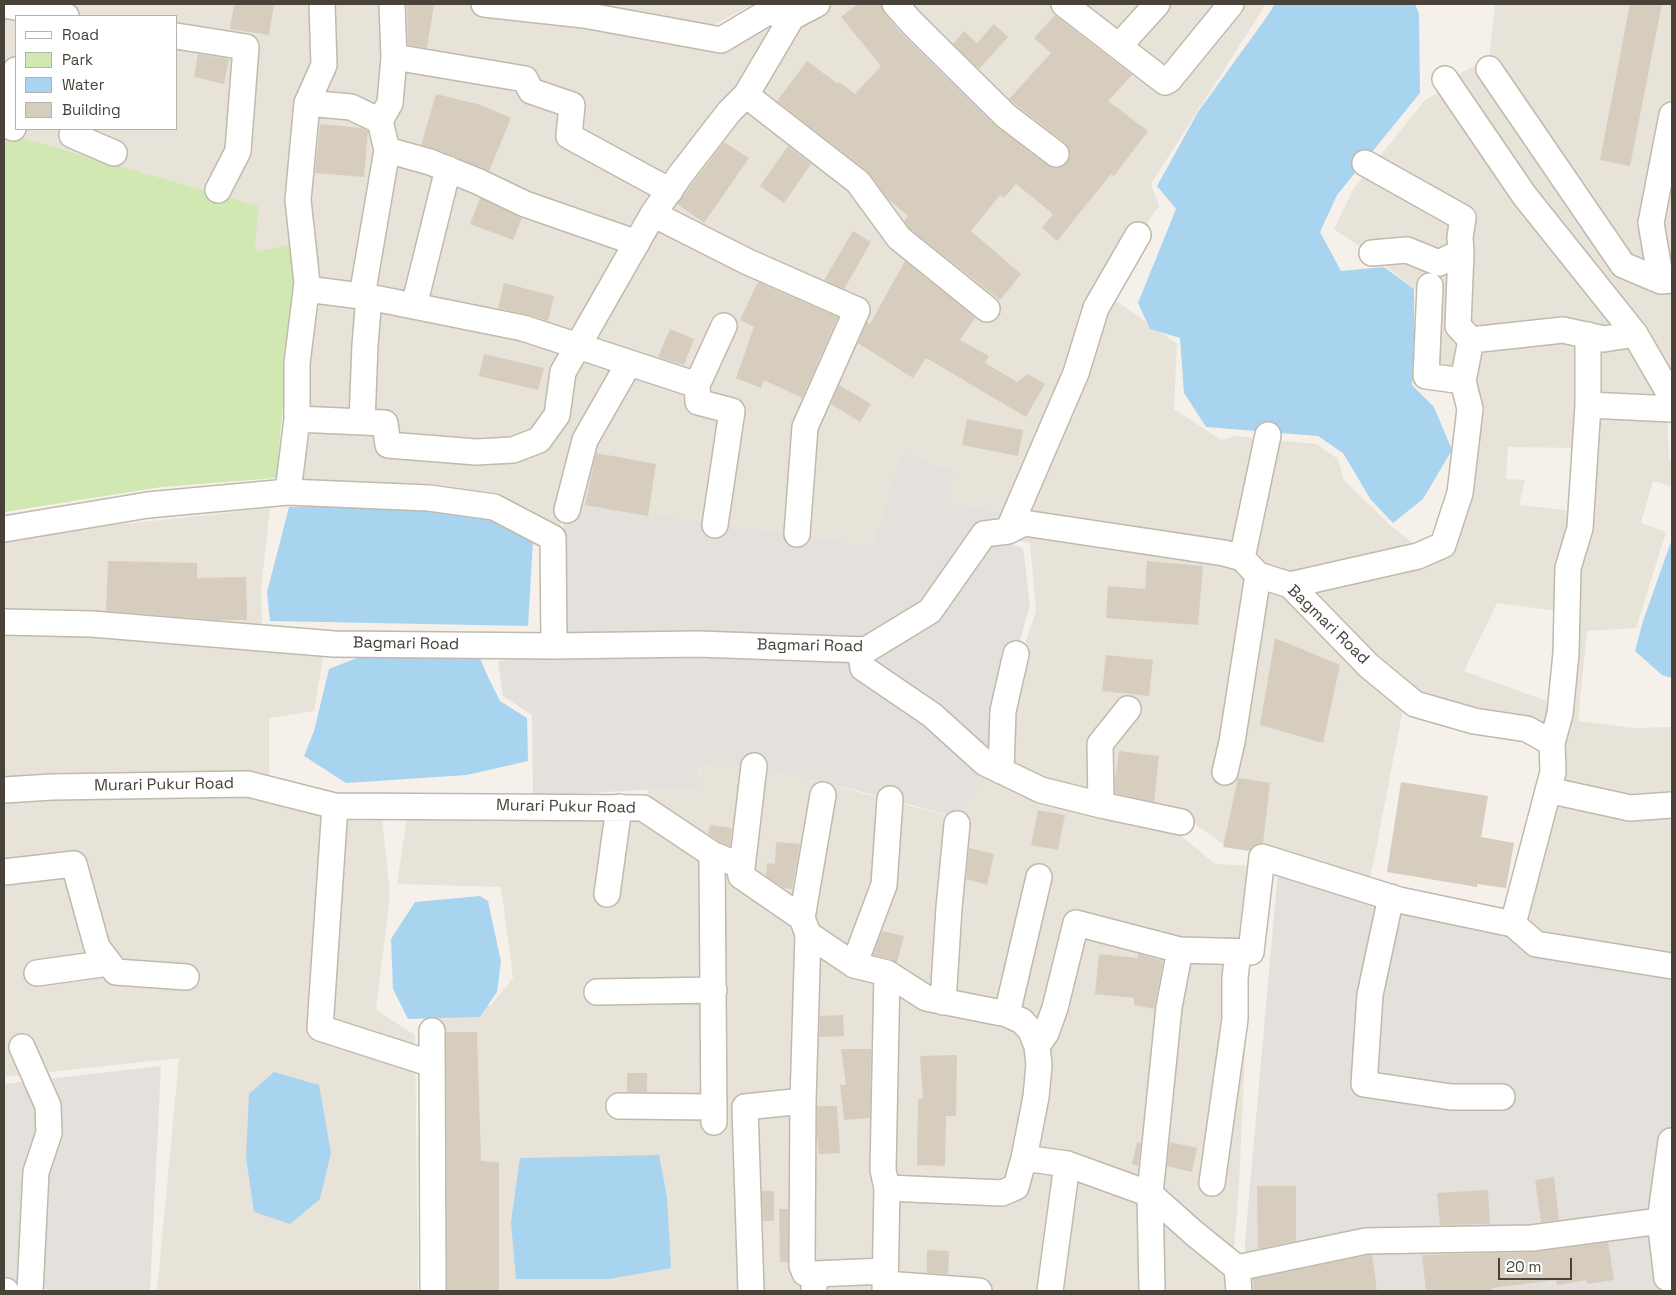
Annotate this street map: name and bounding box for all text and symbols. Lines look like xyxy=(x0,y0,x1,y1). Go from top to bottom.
legend xyxy=(15,15,178,130)
text: Road xyxy=(62,25,99,44)
text: Park xyxy=(62,50,93,69)
text: Water xyxy=(62,75,104,94)
text: Building xyxy=(62,100,121,119)
street label: Bagmari Road xyxy=(1283,581,1373,669)
street label: Bagmari Road xyxy=(353,633,459,655)
street label: Bagmari Road xyxy=(757,635,863,657)
street label: Murari Pukur Road xyxy=(94,774,234,796)
street label: Murari Pukur Road xyxy=(496,796,636,818)
scale bar xyxy=(1501,1248,1575,1280)
text: 20 m xyxy=(1506,1257,1541,1276)

